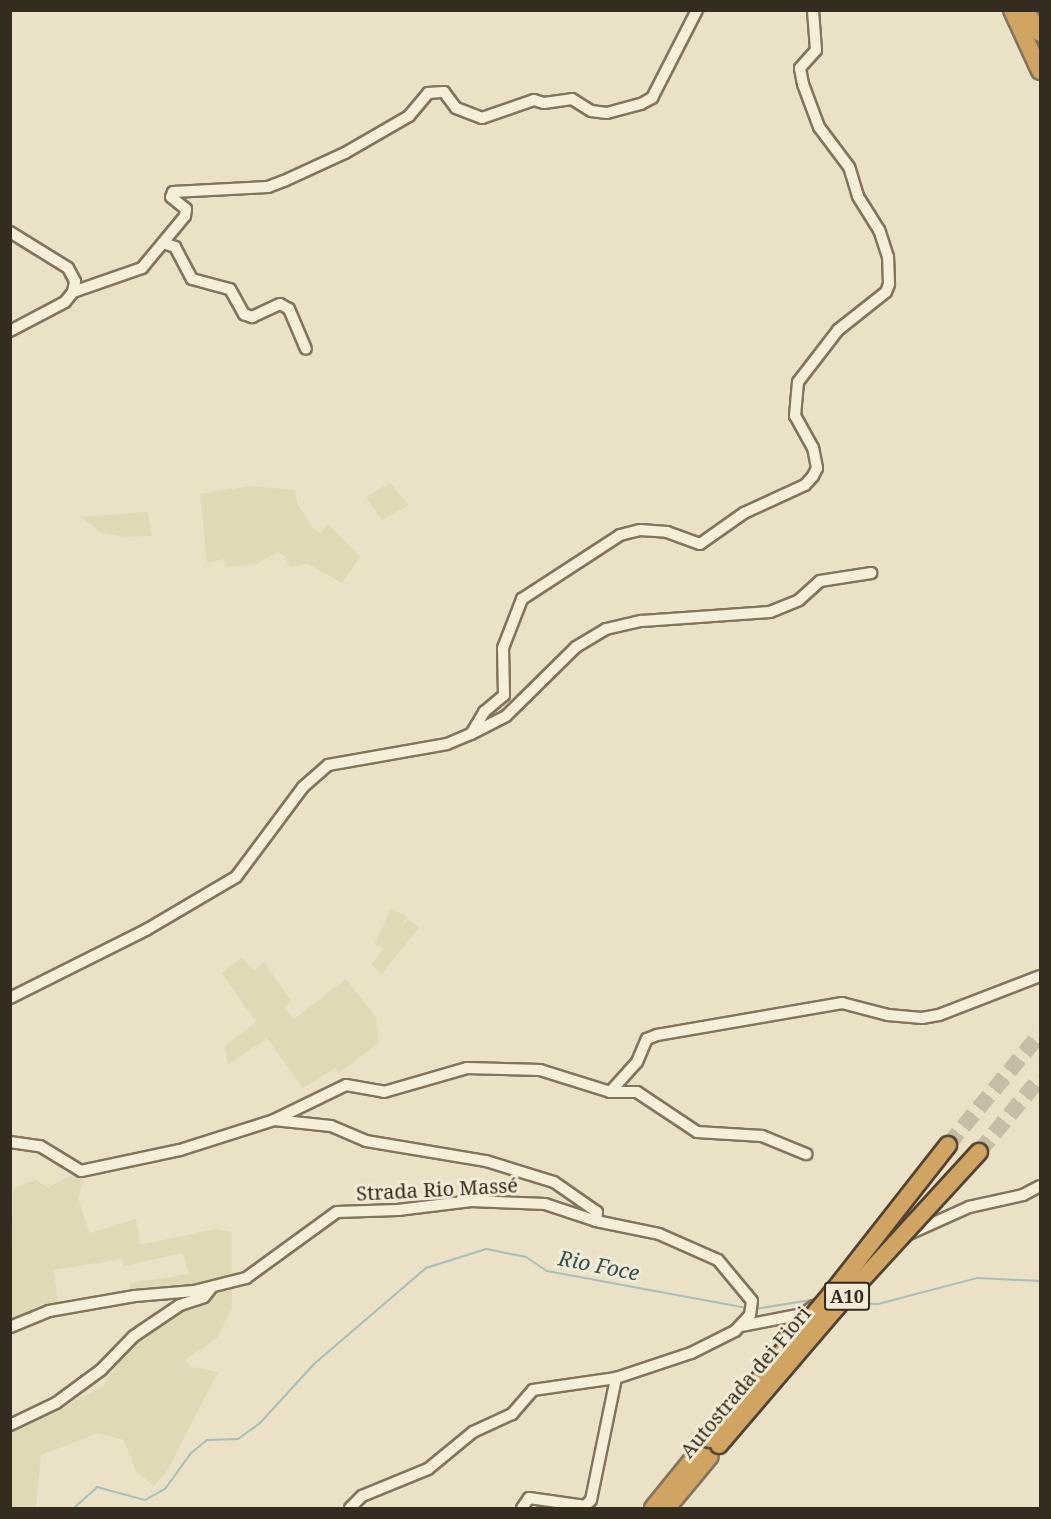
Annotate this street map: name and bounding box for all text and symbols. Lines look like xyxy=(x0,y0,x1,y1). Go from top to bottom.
street label: Strada Rio Massé xyxy=(356,1173,518,1205)
water label: Rio Foce xyxy=(556,1245,642,1285)
road number: A10 xyxy=(823,1281,871,1311)
street label: Autostrada dei Fiori xyxy=(675,1301,815,1463)

